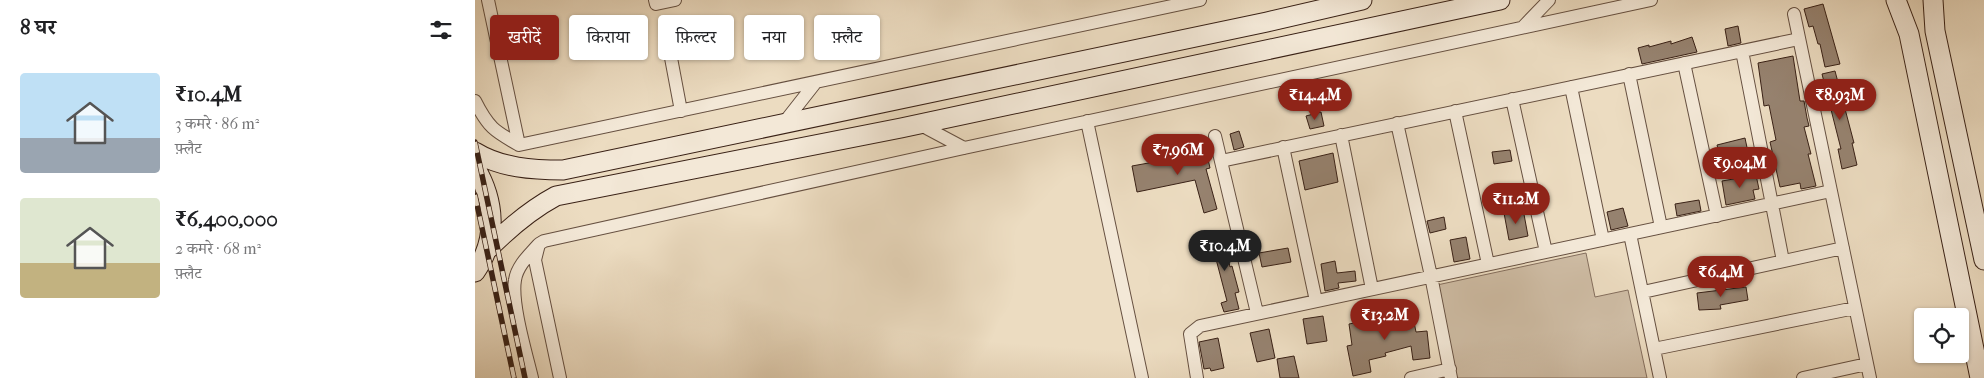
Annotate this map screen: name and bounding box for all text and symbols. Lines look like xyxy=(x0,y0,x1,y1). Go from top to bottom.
text: 8 घर xyxy=(20,15,56,39)
chip: खरीदें xyxy=(490,15,559,60)
chip: किराया xyxy=(569,15,648,60)
chip: फ़िल्टर xyxy=(658,15,734,60)
chip: नया xyxy=(744,15,804,60)
chip: फ़्लैट xyxy=(814,15,880,60)
icon: filters xyxy=(427,16,455,44)
pin: ₹14.4M xyxy=(1274,78,1356,121)
pin: ₹8.93M xyxy=(1799,78,1881,121)
text: ₹10.4M xyxy=(175,82,242,106)
text: ₹14.4M xyxy=(1289,85,1341,104)
text: ₹8.93M xyxy=(1815,85,1865,104)
icon: home xyxy=(60,93,120,153)
text: 3 कमरे · 86 m² xyxy=(175,114,259,133)
pin: ₹7.96M xyxy=(1137,134,1219,176)
text: फ़्लैट xyxy=(175,139,202,158)
text: ₹7.96M xyxy=(1152,140,1204,159)
pin: ₹9.04M xyxy=(1699,146,1781,189)
text: ₹9.04M xyxy=(1713,153,1767,172)
pin: ₹11.2M xyxy=(1475,182,1557,225)
text: ₹11.2M xyxy=(1493,189,1539,208)
text: ₹6,400,000 xyxy=(175,207,278,231)
icon: home xyxy=(60,218,120,278)
pin: ₹10.4M xyxy=(1184,230,1266,272)
text: ₹10.4M xyxy=(1199,236,1251,255)
text: 2 कमरे · 68 m² xyxy=(175,239,261,258)
pin: ₹6.4M xyxy=(1686,256,1756,298)
text: ₹6.4M xyxy=(1698,262,1744,281)
text: फ़्लैट xyxy=(175,264,202,283)
pin: ₹13.2M xyxy=(1344,298,1426,341)
text: ₹13.2M xyxy=(1361,305,1409,324)
map controls xyxy=(1914,308,1969,363)
button: locate xyxy=(1914,308,1969,363)

